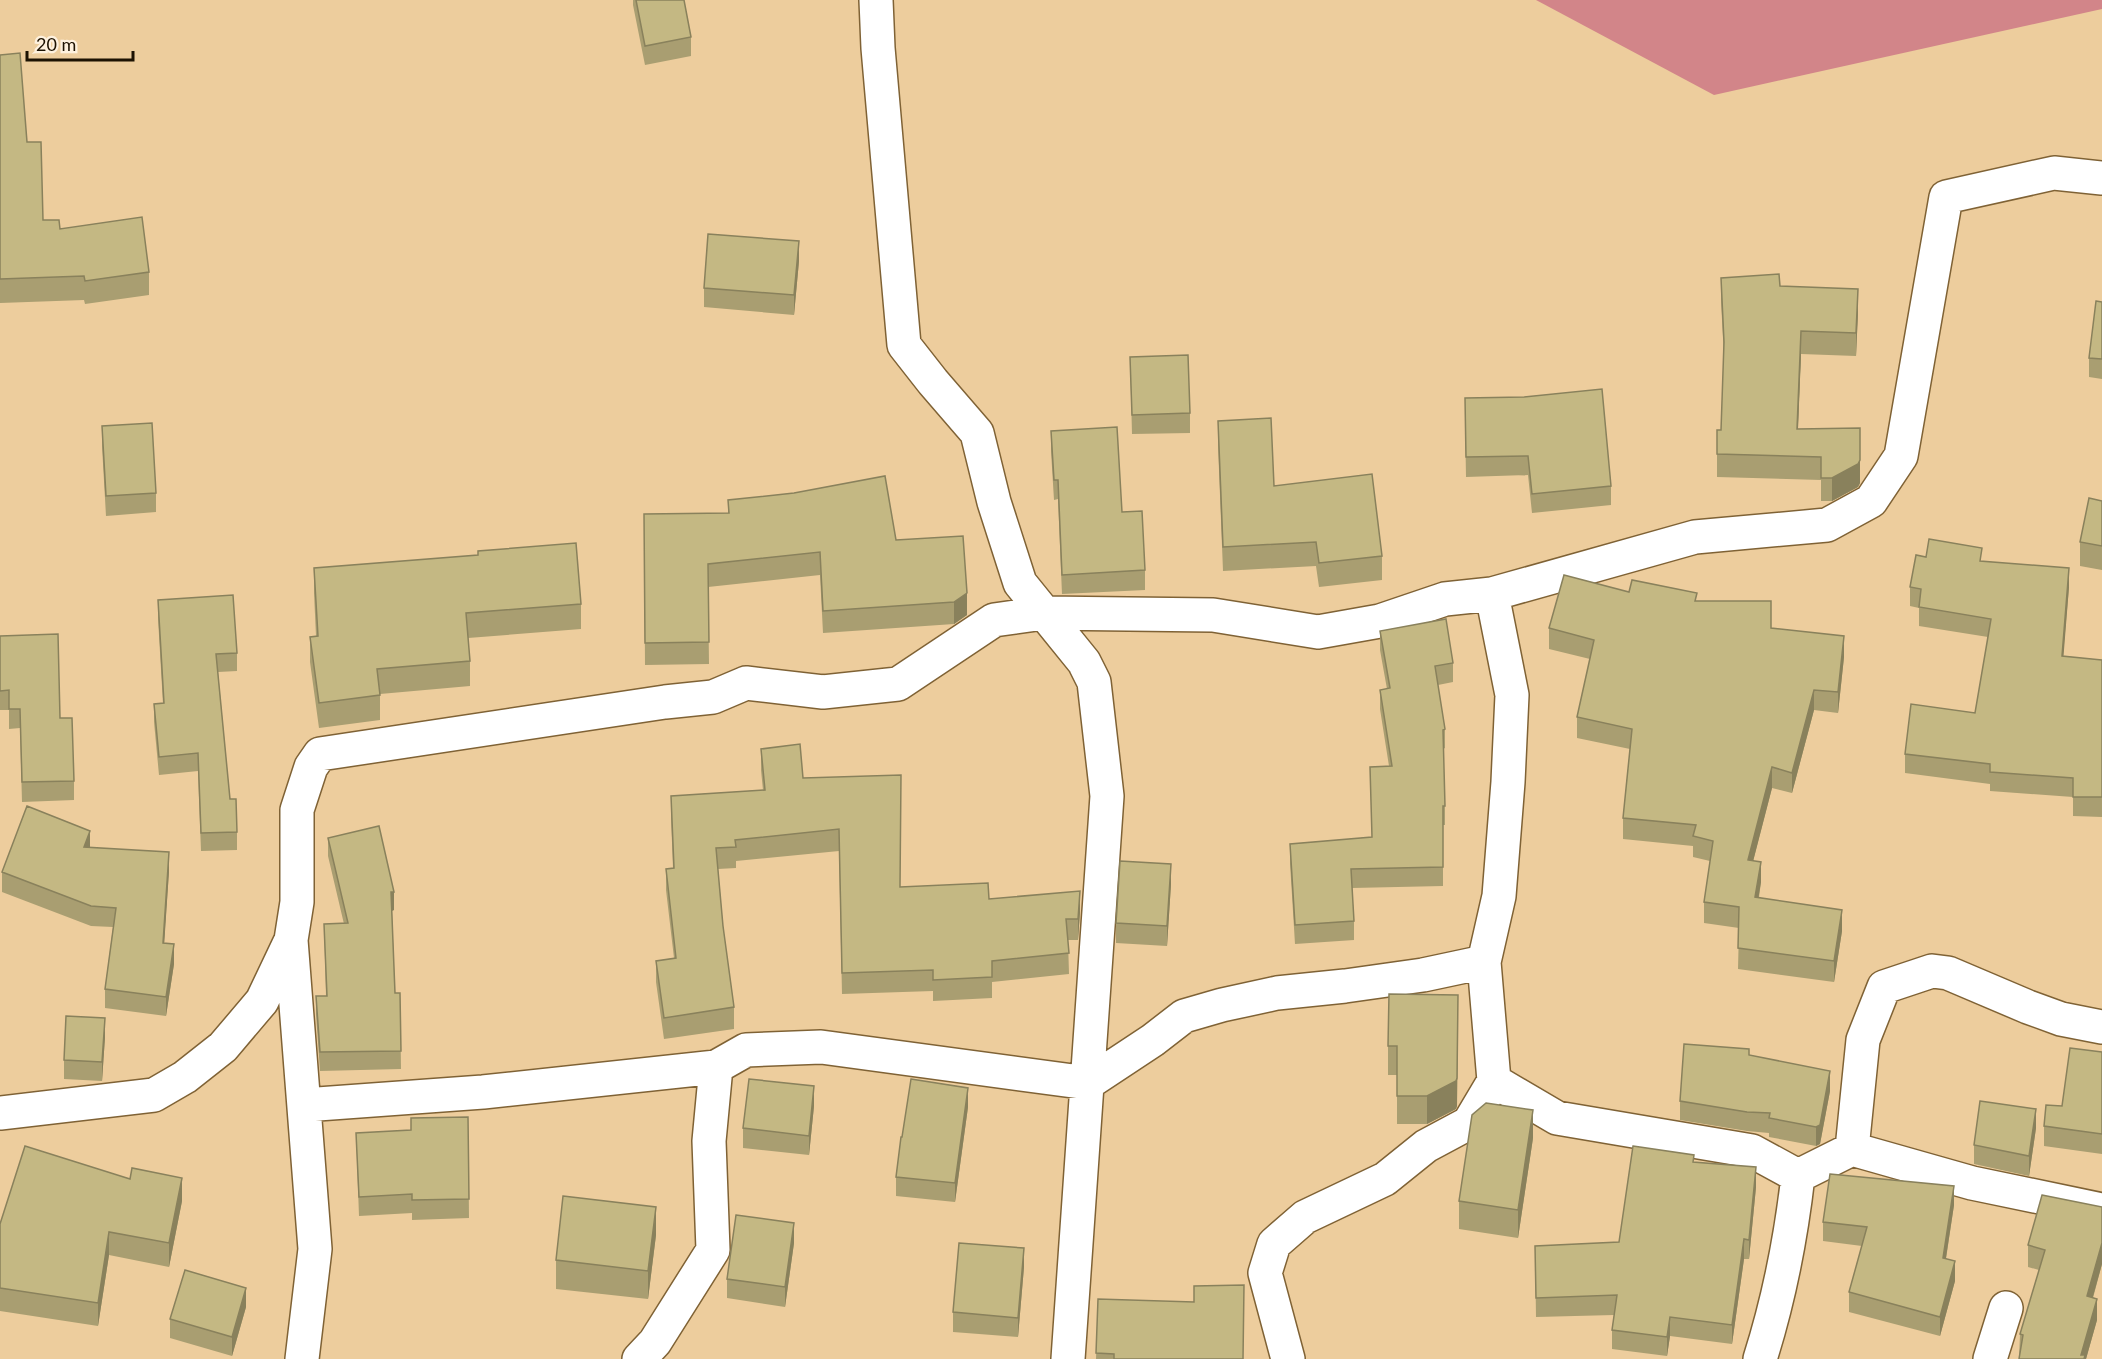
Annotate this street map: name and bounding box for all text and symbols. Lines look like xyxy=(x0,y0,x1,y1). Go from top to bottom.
scale bar xyxy=(27,24,134,62)
text: 20 m xyxy=(36,33,76,55)

